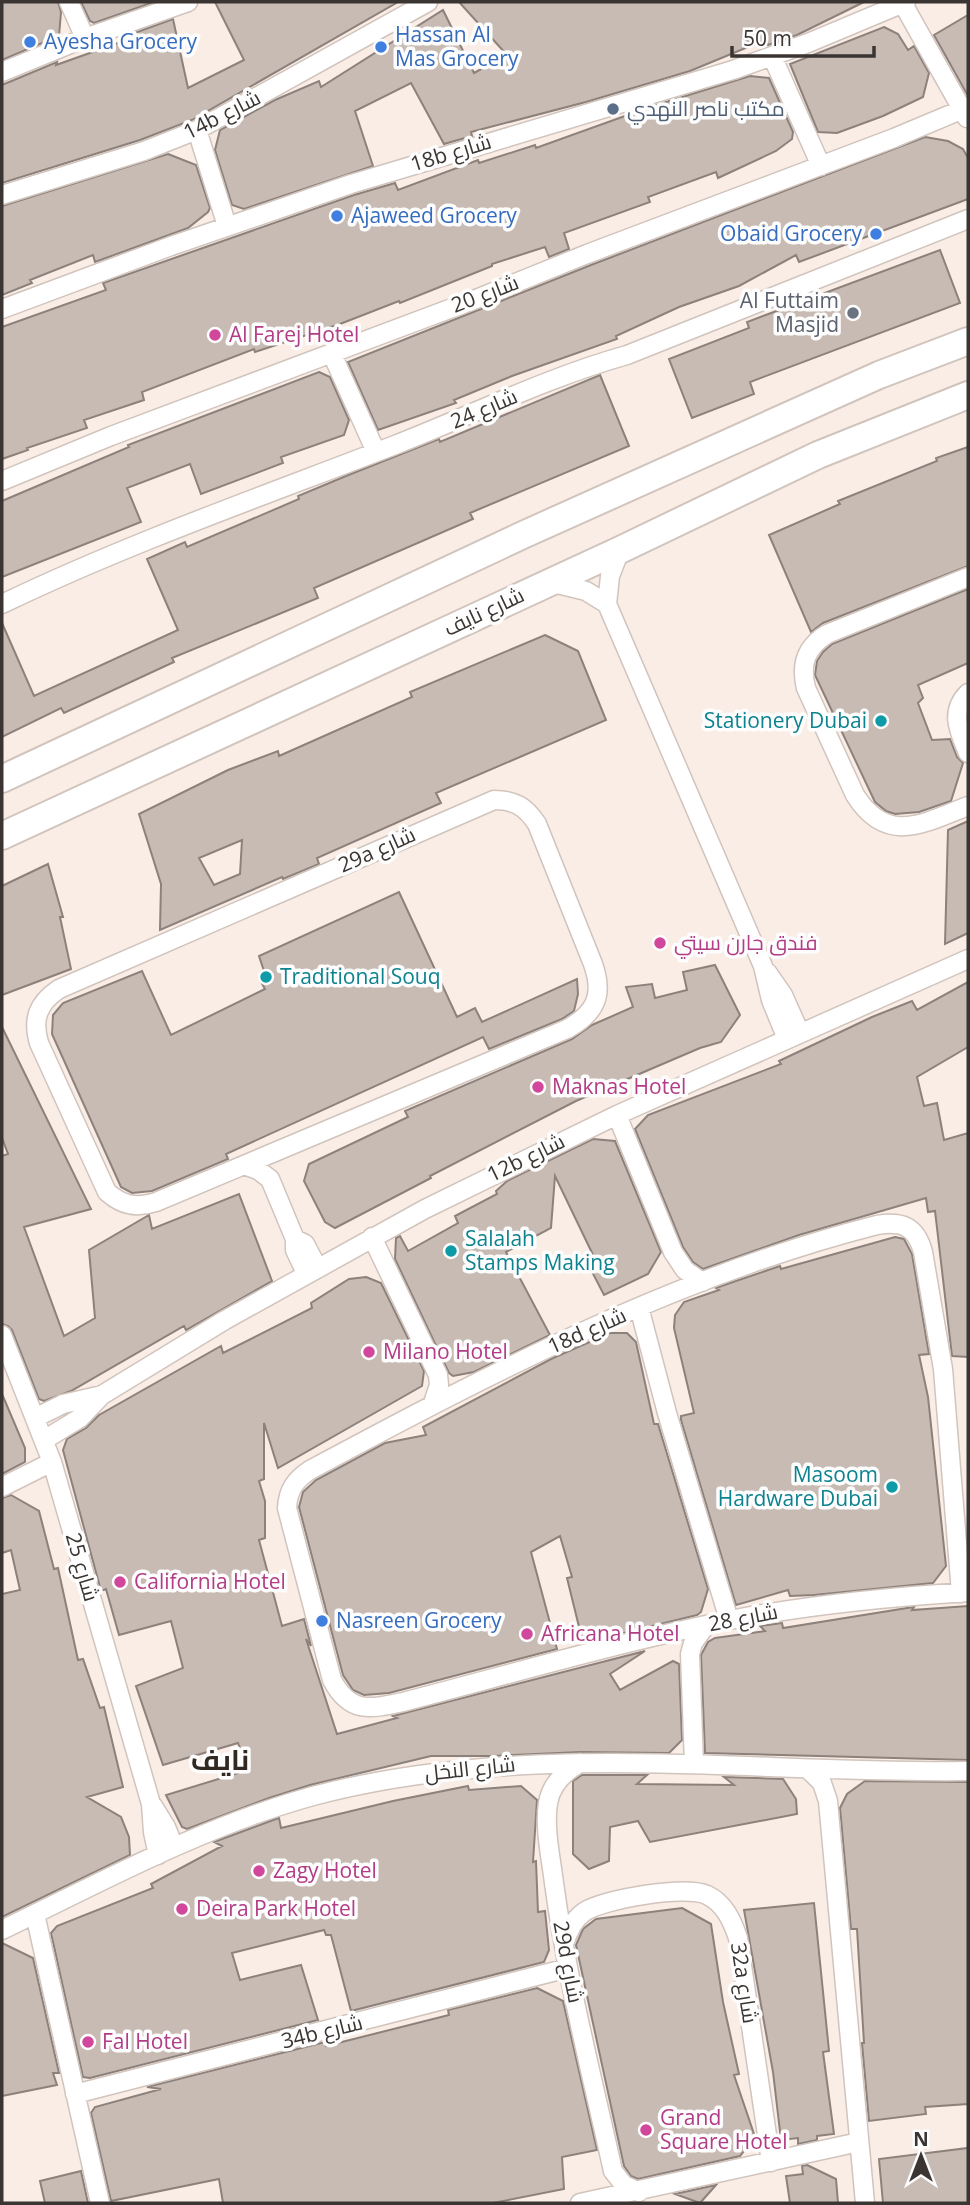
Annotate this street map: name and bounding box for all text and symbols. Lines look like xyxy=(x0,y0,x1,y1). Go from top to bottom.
scale bar xyxy=(732,14,874,58)
place label: Hassan Al Mas Grocery xyxy=(395,20,519,72)
text: 50 m xyxy=(743,24,792,52)
place label: Ayesha Grocery xyxy=(44,27,198,55)
marker: Ayesha Grocery xyxy=(22,34,38,50)
marker: Hassan Al Mas Grocery xyxy=(373,39,389,55)
street label: 14b شارع xyxy=(178,83,265,146)
place label: مكتب ناصر النهدي xyxy=(627,94,785,125)
marker: مكتب ناصر النهدي xyxy=(605,101,621,117)
street label: 18b شارع xyxy=(407,127,495,179)
place label: Ajaweed Grocery xyxy=(351,201,517,229)
marker: Ajaweed Grocery xyxy=(329,208,345,224)
place label: Obaid Grocery xyxy=(720,219,862,247)
marker: Obaid Grocery xyxy=(868,226,884,242)
street label: شارع 20 xyxy=(447,267,523,320)
place label: Al Futtaim Masjid xyxy=(740,286,839,338)
marker: Al Futtaim Masjid xyxy=(845,305,861,321)
place label: Al Farej Hotel xyxy=(229,320,359,348)
marker: Al Farej Hotel xyxy=(207,327,223,343)
street label: شارع 24 xyxy=(446,381,522,436)
street label: شارع نايف xyxy=(439,580,529,643)
place label: Stationery Dubai xyxy=(704,706,867,734)
marker: Stationery Dubai xyxy=(873,713,889,729)
street label: 29a شارع xyxy=(334,820,420,879)
place label: فندق جارن سيتي xyxy=(674,928,817,959)
marker: فندق جارن سيتي xyxy=(652,935,668,951)
place label: Traditional Souq xyxy=(280,962,441,990)
marker: Traditional Souq xyxy=(258,969,274,985)
place label: Maknas Hotel xyxy=(552,1072,686,1100)
marker: Maknas Hotel xyxy=(530,1079,546,1095)
street label: 12b شارع xyxy=(482,1126,569,1189)
place label: Salalah Stamps Making xyxy=(465,1224,615,1276)
marker: Salalah Stamps Making xyxy=(443,1243,459,1259)
street label: 18d شارع xyxy=(543,1300,631,1361)
place label: Milano Hotel xyxy=(383,1337,508,1365)
marker: Milano Hotel xyxy=(361,1344,377,1360)
place label: Masoom Hardware Dubai xyxy=(718,1460,878,1512)
marker: Masoom Hardware Dubai xyxy=(884,1479,900,1495)
street label: شارع 25 xyxy=(59,1529,106,1605)
place label: California Hotel xyxy=(134,1567,286,1595)
marker: California Hotel xyxy=(112,1574,128,1590)
street label: شارع 28 xyxy=(706,1597,780,1638)
place label: Nasreen Grocery xyxy=(336,1606,502,1634)
marker: Nasreen Grocery xyxy=(314,1613,330,1629)
place label: Africana Hotel xyxy=(541,1619,680,1647)
marker: Africana Hotel xyxy=(519,1626,535,1642)
district label: نایف xyxy=(191,1740,249,1778)
street label: شارع النخل xyxy=(423,1749,517,1788)
place label: Zagy Hotel xyxy=(273,1856,377,1884)
marker: Zagy Hotel xyxy=(251,1863,267,1879)
place label: Deira Park Hotel xyxy=(196,1894,356,1922)
marker: Deira Park Hotel xyxy=(174,1901,190,1917)
street label: 29d شارع xyxy=(546,1918,591,2005)
street label: 32a شارع xyxy=(724,1940,765,2026)
street label: 34b شارع xyxy=(278,2007,366,2056)
place label: Fal Hotel xyxy=(102,2027,188,2055)
marker: Fal Hotel xyxy=(80,2034,96,2050)
place label: Grand Square Hotel xyxy=(660,2103,787,2155)
north arrow xyxy=(886,2121,956,2191)
marker: Grand Square Hotel xyxy=(638,2122,654,2138)
text: N xyxy=(913,2126,929,2152)

